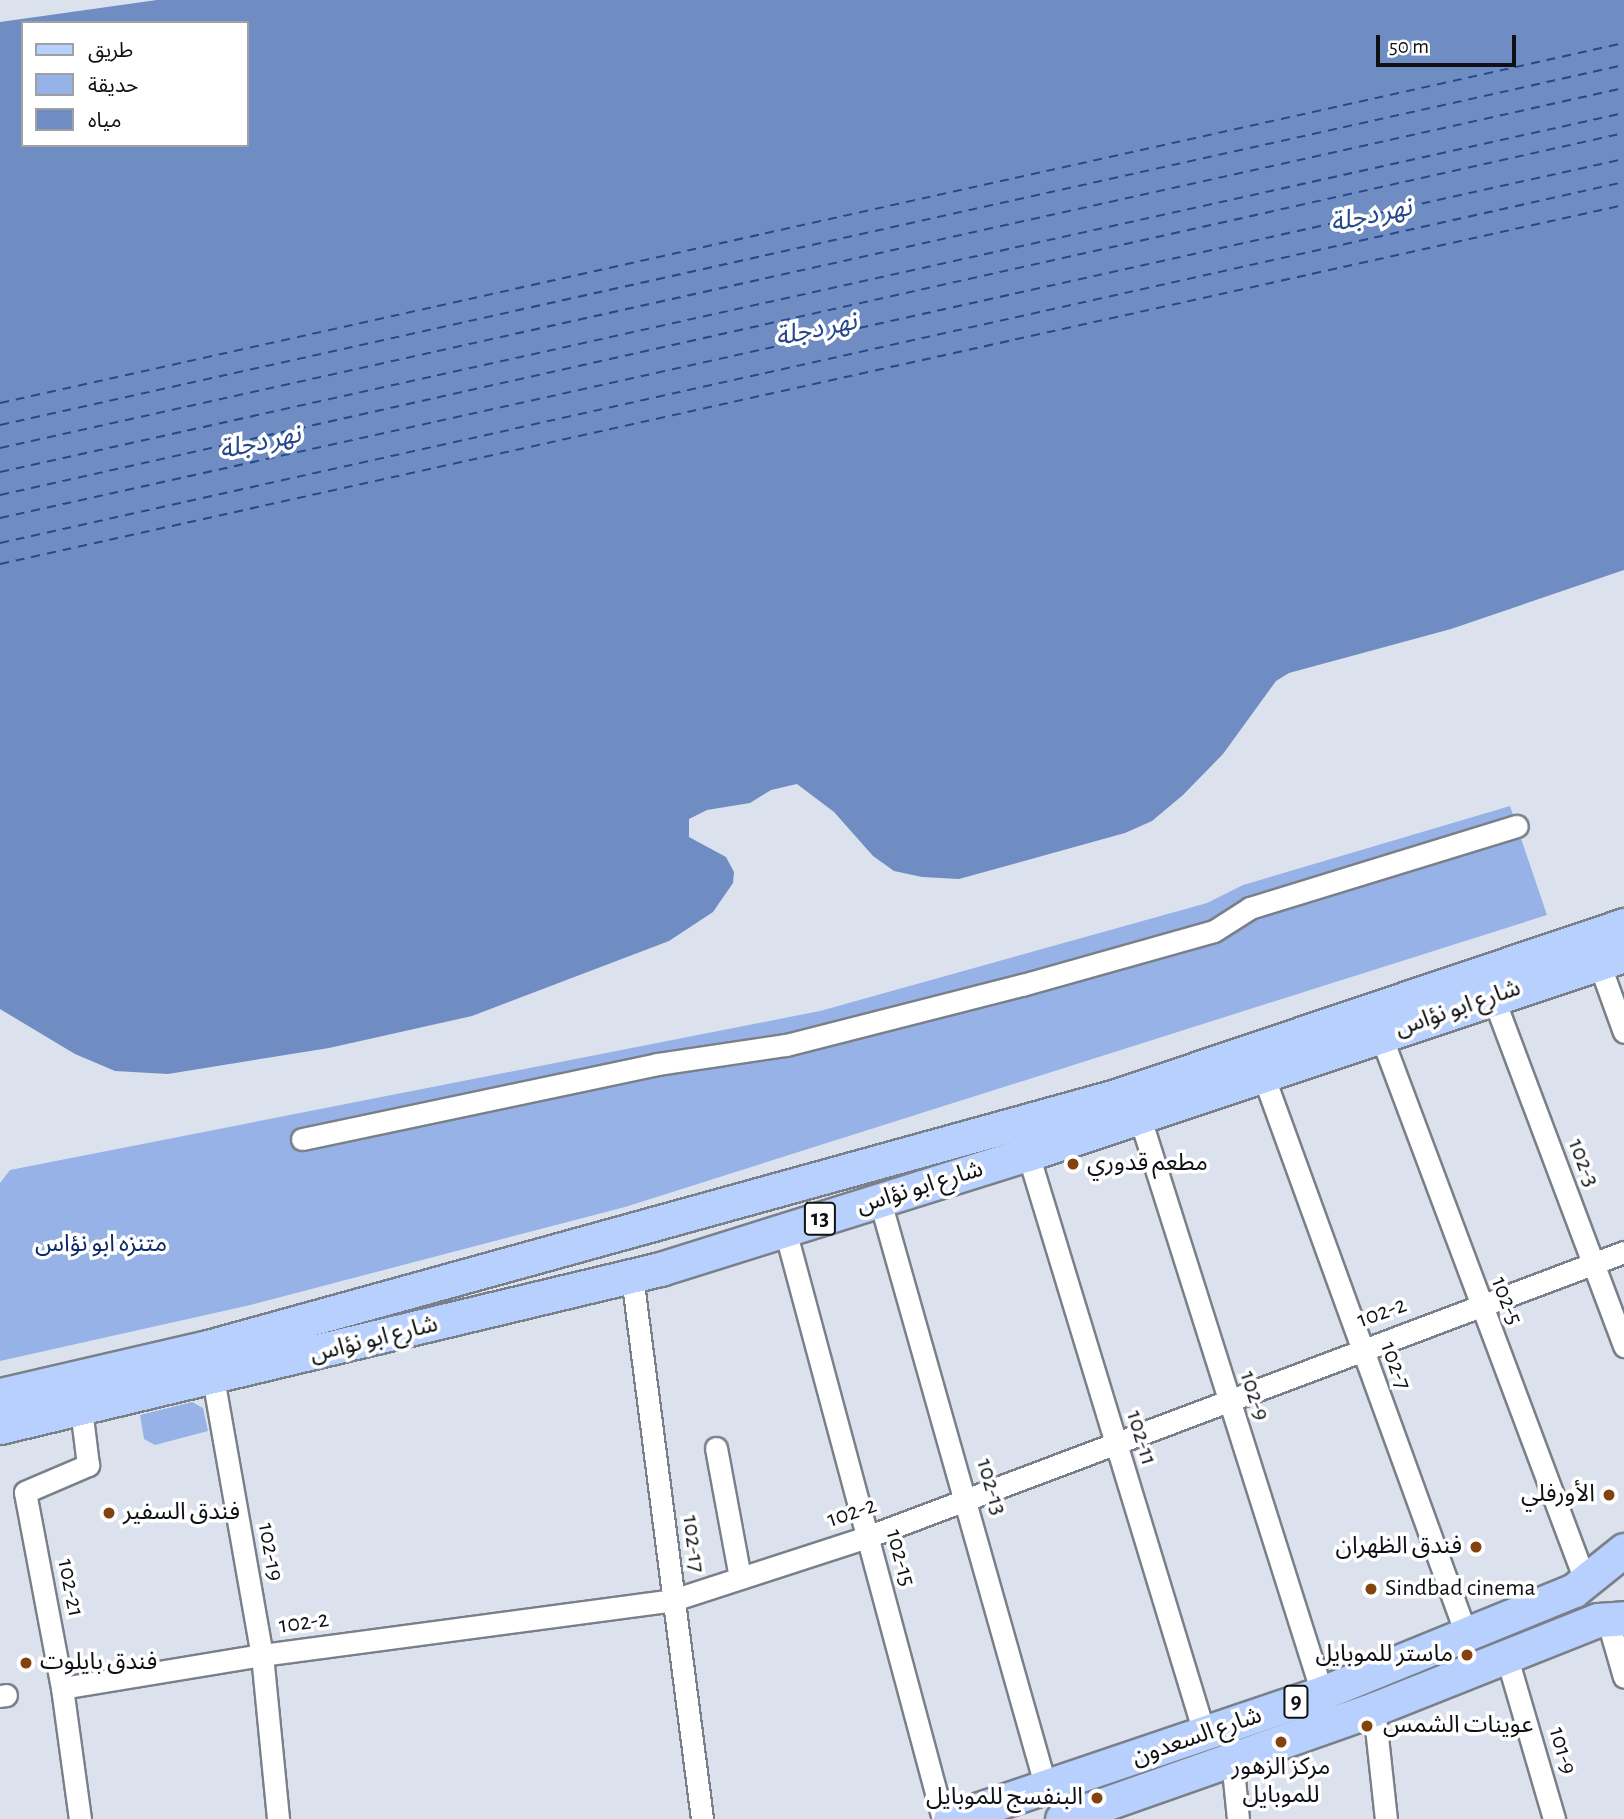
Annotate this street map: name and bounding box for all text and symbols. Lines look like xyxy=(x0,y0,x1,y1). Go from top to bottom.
legend xyxy=(21,21,248,147)
scale bar xyxy=(1379,21,1519,65)
text: 50 m xyxy=(1389,36,1429,57)
text: طريق xyxy=(88,40,133,61)
text: حديقة xyxy=(88,75,138,96)
text: مياه xyxy=(88,110,121,131)
water label: نهر دجلة xyxy=(1327,192,1415,240)
water label: نهر دجلة xyxy=(772,306,860,354)
water label: نهر دجلة xyxy=(216,419,304,467)
street label: شارع ابو نؤاس xyxy=(1392,974,1524,1044)
street label: 102-3 xyxy=(1561,1135,1605,1191)
place label: مطعم قدوري xyxy=(1087,1150,1208,1178)
street label: شارع ابو نؤاس xyxy=(853,1155,987,1221)
marker: مطعم قدوري xyxy=(1065,1156,1081,1172)
road number: 13 xyxy=(802,1200,838,1238)
park label: متنزه ابو نؤاس xyxy=(35,1231,167,1259)
street label: 102-5 xyxy=(1484,1273,1528,1329)
street label: 102-2 xyxy=(1354,1291,1410,1335)
street label: شارع ابو نؤاس xyxy=(307,1310,441,1370)
street label: 102-7 xyxy=(1373,1338,1417,1394)
street label: 102-9 xyxy=(1233,1368,1275,1424)
street label: 102-11 xyxy=(1119,1407,1163,1469)
street label: 102-13 xyxy=(969,1455,1013,1519)
place label: الأورفلي xyxy=(1521,1481,1595,1509)
marker: الأورفلي xyxy=(1601,1487,1617,1503)
street label: 102-2 xyxy=(824,1491,880,1535)
place label: فندق السفير xyxy=(123,1499,240,1527)
marker: فندق السفير xyxy=(101,1505,117,1521)
street label: 102-17 xyxy=(675,1514,711,1574)
street label: 102-19 xyxy=(251,1521,289,1583)
street label: 102-15 xyxy=(879,1527,921,1589)
place label: فندق الظهران xyxy=(1336,1533,1462,1561)
marker: فندق الظهران xyxy=(1468,1539,1484,1555)
street label: 102-21 xyxy=(50,1557,90,1619)
place label: Sindbad cinema xyxy=(1385,1575,1536,1603)
marker: Sindbad cinema xyxy=(1363,1581,1379,1597)
street label: 102-2 xyxy=(277,1605,331,1641)
place label: ماستر للموبايل xyxy=(1315,1641,1453,1669)
marker: ماستر للموبايل xyxy=(1459,1647,1475,1663)
place label: فندق بايلوت xyxy=(40,1649,157,1677)
marker: فندق بايلوت xyxy=(18,1655,34,1671)
road number: 9 xyxy=(1282,1682,1310,1722)
street label: شارع السعدون xyxy=(1128,1701,1266,1773)
place label: عوينات الشمس xyxy=(1383,1712,1533,1740)
marker: عوينات الشمس xyxy=(1357,1716,1377,1736)
street label: 101-9 xyxy=(1542,1724,1582,1778)
marker: مركز الزهور للموبايل xyxy=(1273,1734,1289,1750)
place label: مركز الزهور للموبايل xyxy=(1232,1754,1330,1810)
place label: البنفسج للموبايل xyxy=(926,1784,1083,1812)
marker: البنفسج للموبايل xyxy=(1089,1790,1105,1806)

